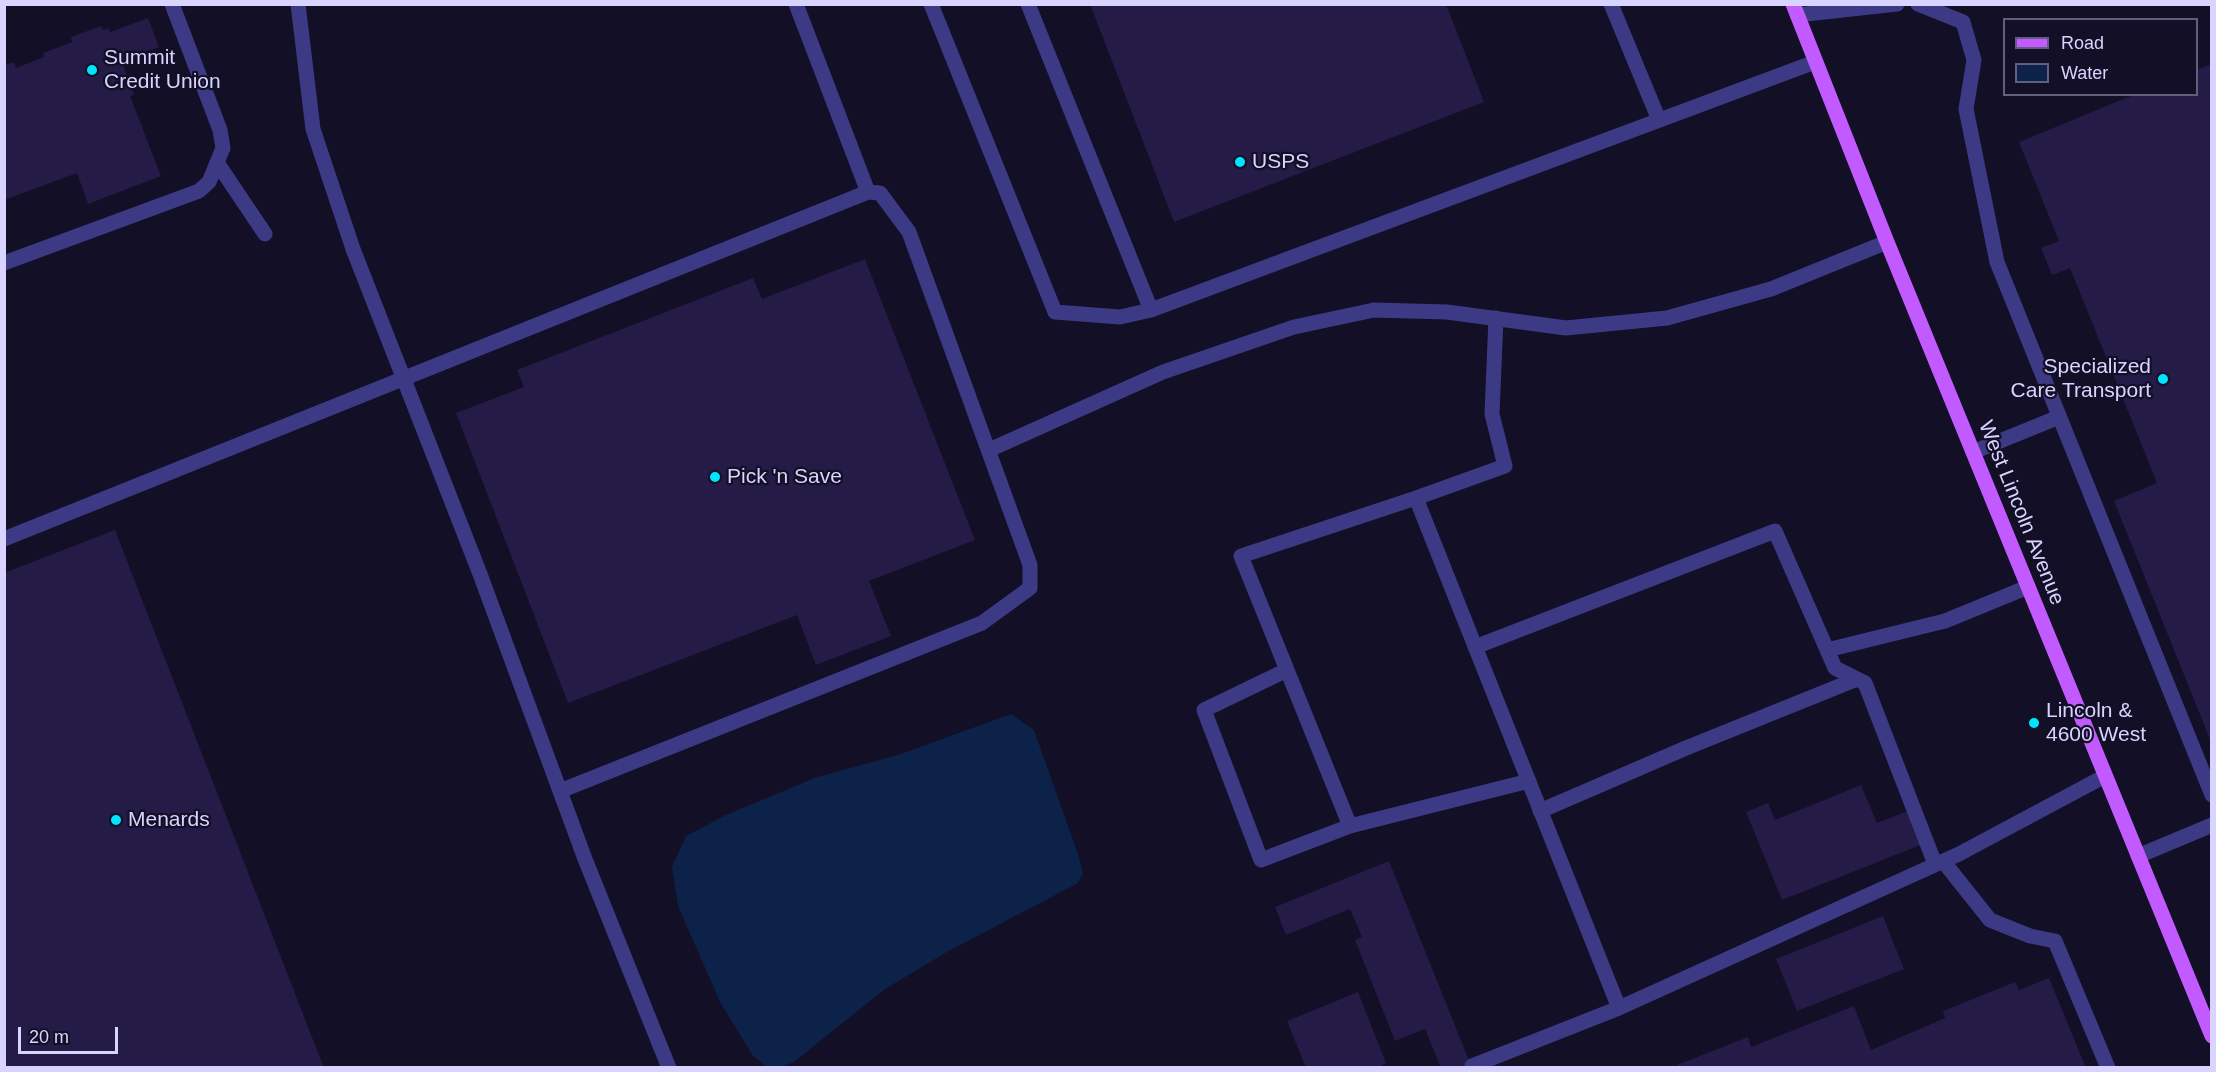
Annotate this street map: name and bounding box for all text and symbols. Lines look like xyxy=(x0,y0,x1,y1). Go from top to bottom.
legend xyxy=(2003,18,2198,96)
text: Road xyxy=(2061,33,2104,53)
place label: Summit Credit Union xyxy=(104,45,221,95)
marker: Summit Credit Union xyxy=(85,63,99,77)
text: Water xyxy=(2061,63,2108,83)
place label: USPS xyxy=(1252,149,1309,175)
marker: USPS xyxy=(1233,155,1247,169)
place label: Specialized Care Transport xyxy=(2011,354,2151,404)
marker: Specialized Care Transport xyxy=(2156,372,2170,386)
street label: West Lincoln Avenue xyxy=(1973,417,2069,609)
place label: Pick 'n Save xyxy=(727,464,842,490)
marker: Pick 'n Save xyxy=(708,470,722,484)
place label: Lincoln & 4600 West xyxy=(2046,698,2146,748)
marker: Lincoln & 4600 West xyxy=(2027,716,2041,730)
place label: Menards xyxy=(128,807,210,833)
marker: Menards xyxy=(109,813,123,827)
scale bar xyxy=(21,1015,122,1053)
text: 20 m xyxy=(29,1027,69,1047)

